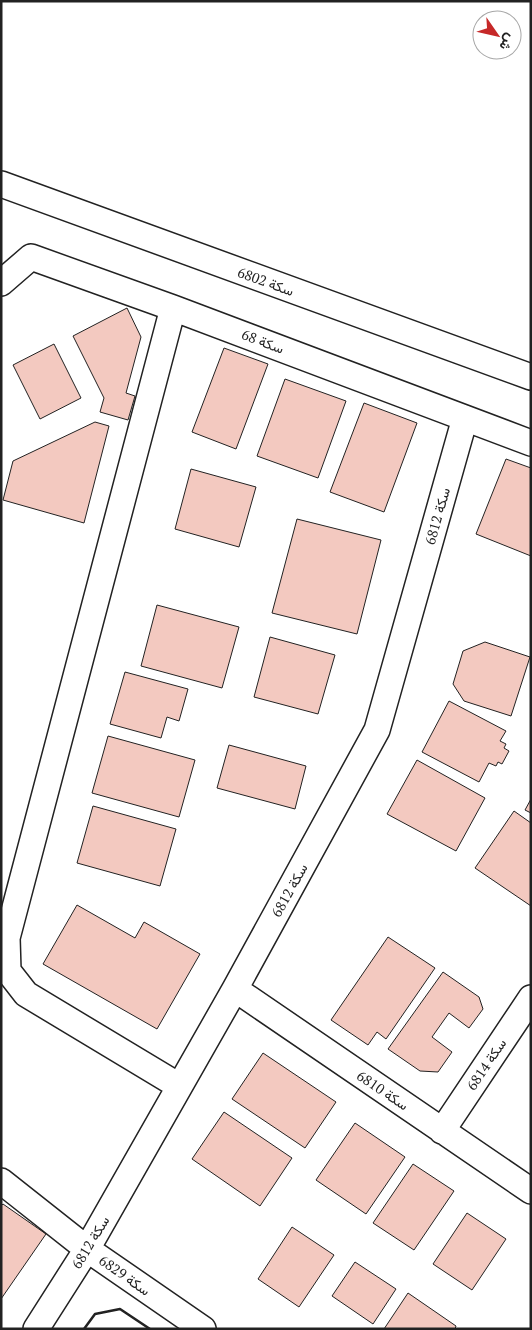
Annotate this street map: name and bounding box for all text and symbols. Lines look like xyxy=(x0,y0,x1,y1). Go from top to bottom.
north arrow xyxy=(472,10,522,60)
text: ش xyxy=(496,30,521,55)
street label: سكة 6802 xyxy=(235,262,297,300)
street label: 68 سكة xyxy=(239,324,287,358)
street label: سكة 6812 xyxy=(420,485,454,547)
street label: سكة 6812 xyxy=(266,860,312,920)
street label: سكة 6814 xyxy=(462,1034,510,1094)
street label: سكة 6810 xyxy=(353,1066,413,1114)
street label: سكة 6812 xyxy=(67,1212,113,1272)
street label: سكة 6829 xyxy=(96,1250,154,1300)

